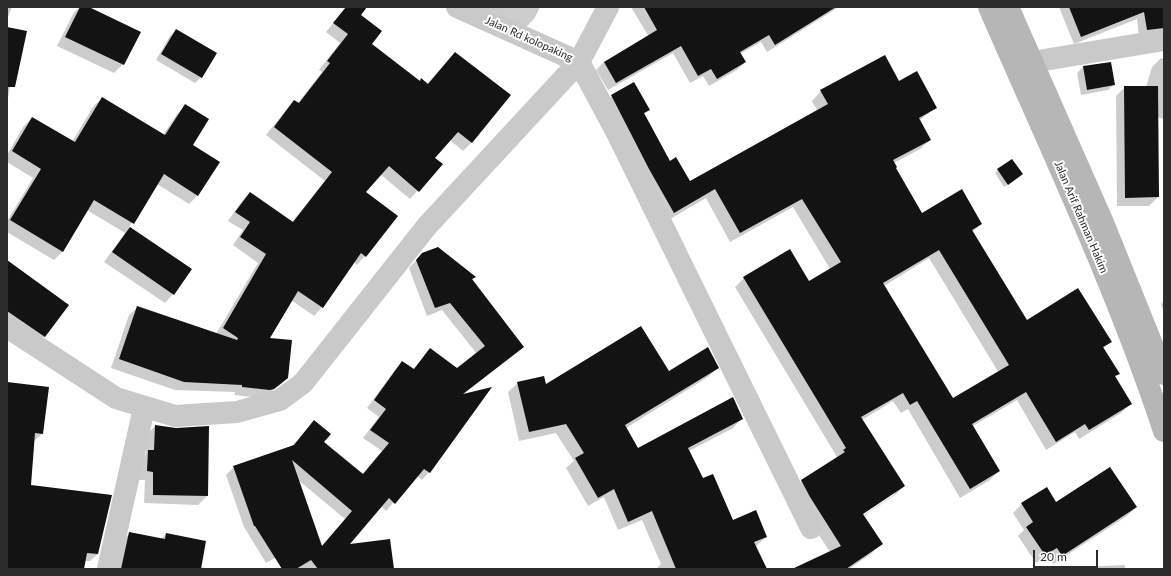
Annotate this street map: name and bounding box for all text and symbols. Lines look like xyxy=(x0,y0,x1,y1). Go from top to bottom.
street label: Jalan Rd kolopaking xyxy=(483,14,575,64)
street label: Jalan Arif Rahman Hakim xyxy=(1051,159,1111,275)
scale bar xyxy=(1035,542,1100,568)
text: 20 m xyxy=(1040,549,1067,564)

